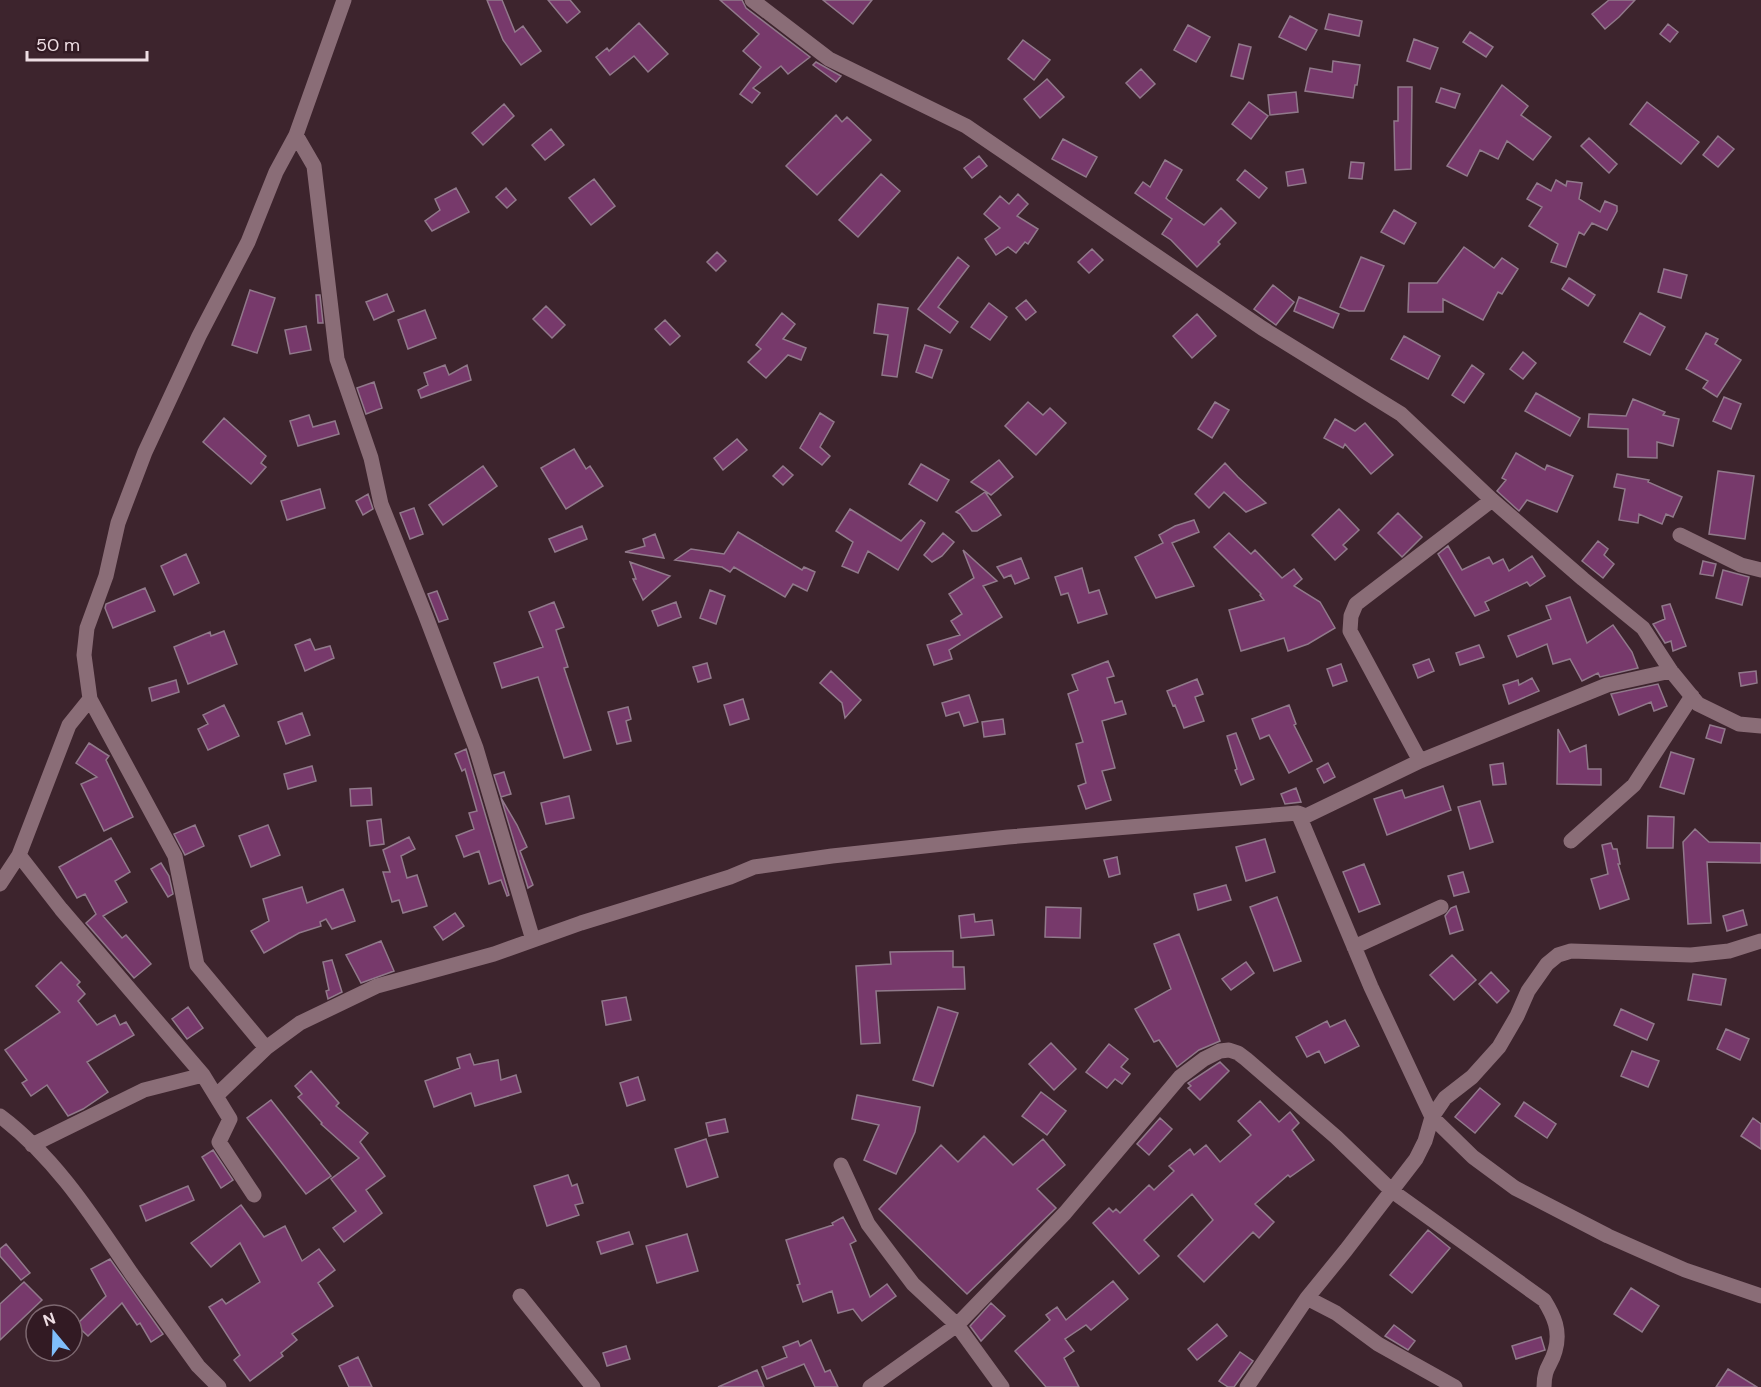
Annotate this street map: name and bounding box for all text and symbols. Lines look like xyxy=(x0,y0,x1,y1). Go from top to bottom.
scale bar xyxy=(27,24,147,62)
text: 50 m xyxy=(36,33,80,57)
north arrow xyxy=(24,1303,84,1363)
text: N xyxy=(40,1307,58,1331)

